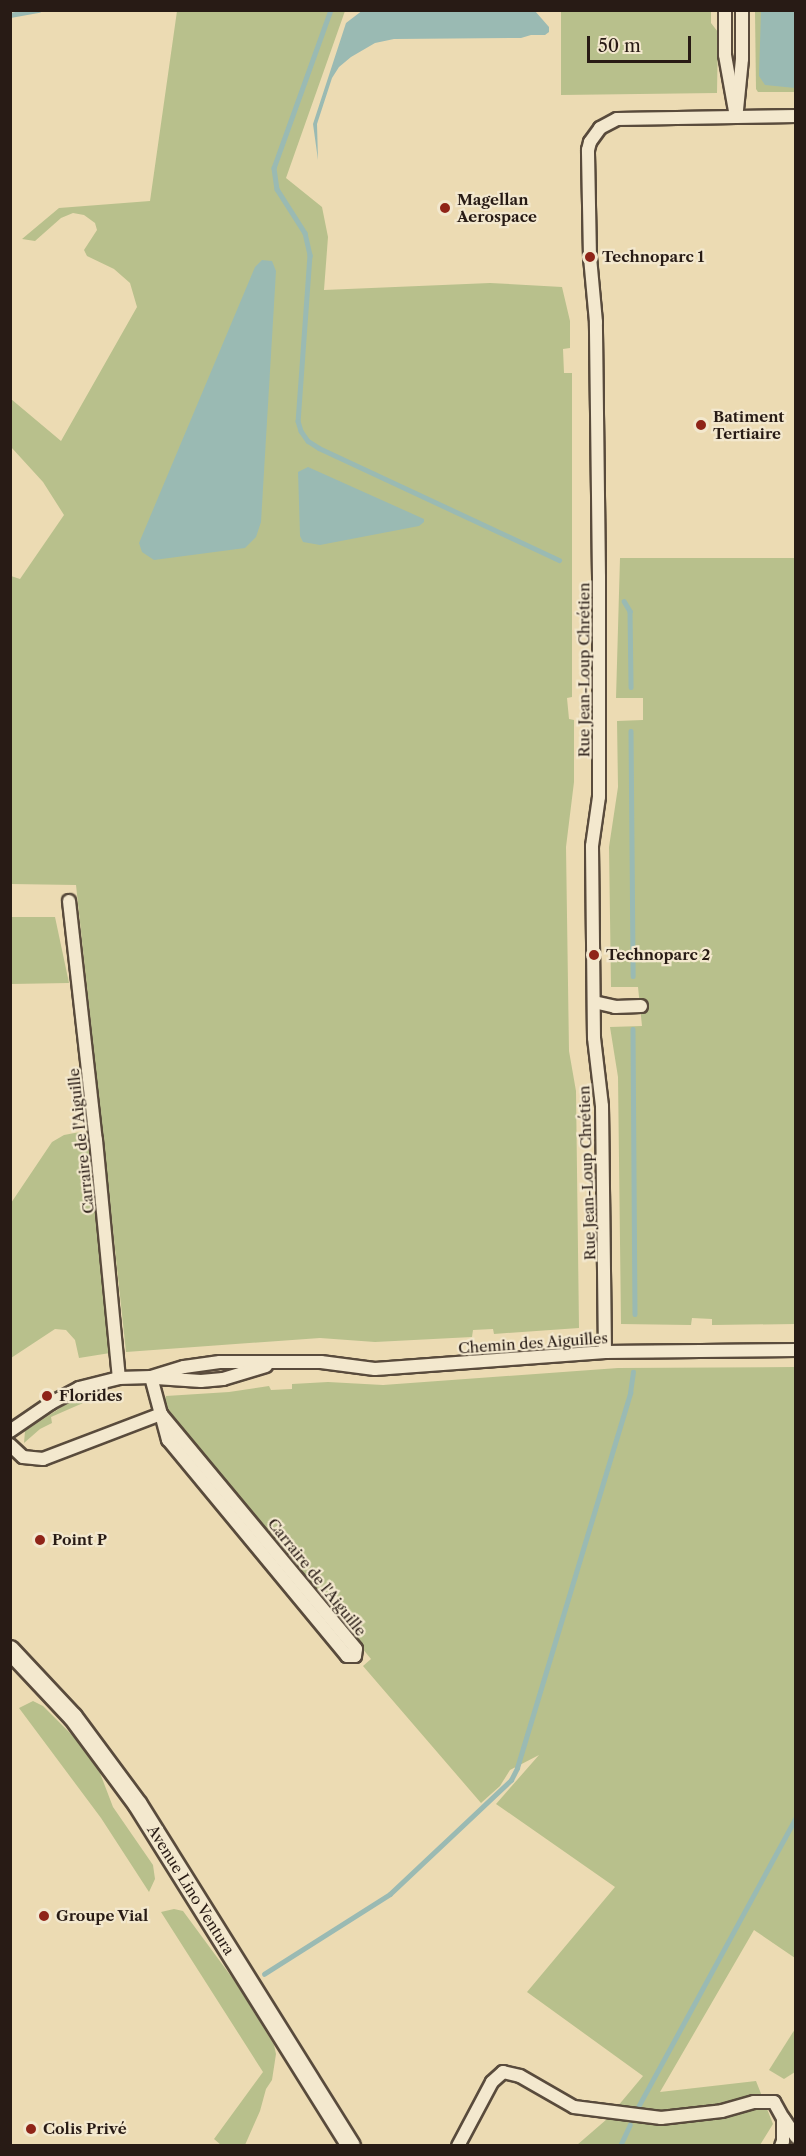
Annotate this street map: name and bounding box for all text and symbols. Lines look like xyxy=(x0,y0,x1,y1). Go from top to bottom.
scale bar xyxy=(590,24,694,62)
text: 50 m xyxy=(598,35,641,57)
place label: Magellan Aerospace xyxy=(457,190,537,225)
marker: Magellan Aerospace xyxy=(438,201,452,215)
place label: Technoparc 1 xyxy=(602,248,704,266)
marker: Technoparc 1 xyxy=(583,250,597,264)
place label: Batiment Tertiaire xyxy=(713,407,784,442)
marker: Batiment Tertiaire xyxy=(694,418,708,432)
street label: Rue Jean-Loup Chrétien xyxy=(575,583,593,757)
place label: Technoparc 2 xyxy=(606,946,710,964)
marker: Technoparc 2 xyxy=(587,948,601,962)
street label: Carraire de l'Aiguille xyxy=(64,1067,98,1215)
street label: Rue Jean-Loup Chrétien xyxy=(575,1085,599,1261)
street label: Chemin des Aiguilles xyxy=(457,1329,609,1357)
place label: Florides xyxy=(59,1387,123,1405)
marker: Florides xyxy=(40,1389,54,1403)
street label: Carraire de l'Aiguille xyxy=(264,1515,370,1639)
place label: Point P xyxy=(52,1531,107,1549)
marker: Point P xyxy=(33,1533,47,1547)
street label: Avenue Lino Ventura xyxy=(144,1822,238,1958)
place label: Groupe Vial xyxy=(56,1907,149,1925)
marker: Groupe Vial xyxy=(37,1909,51,1923)
place label: Colis Privé xyxy=(43,2120,127,2138)
marker: Colis Privé xyxy=(24,2122,38,2136)

